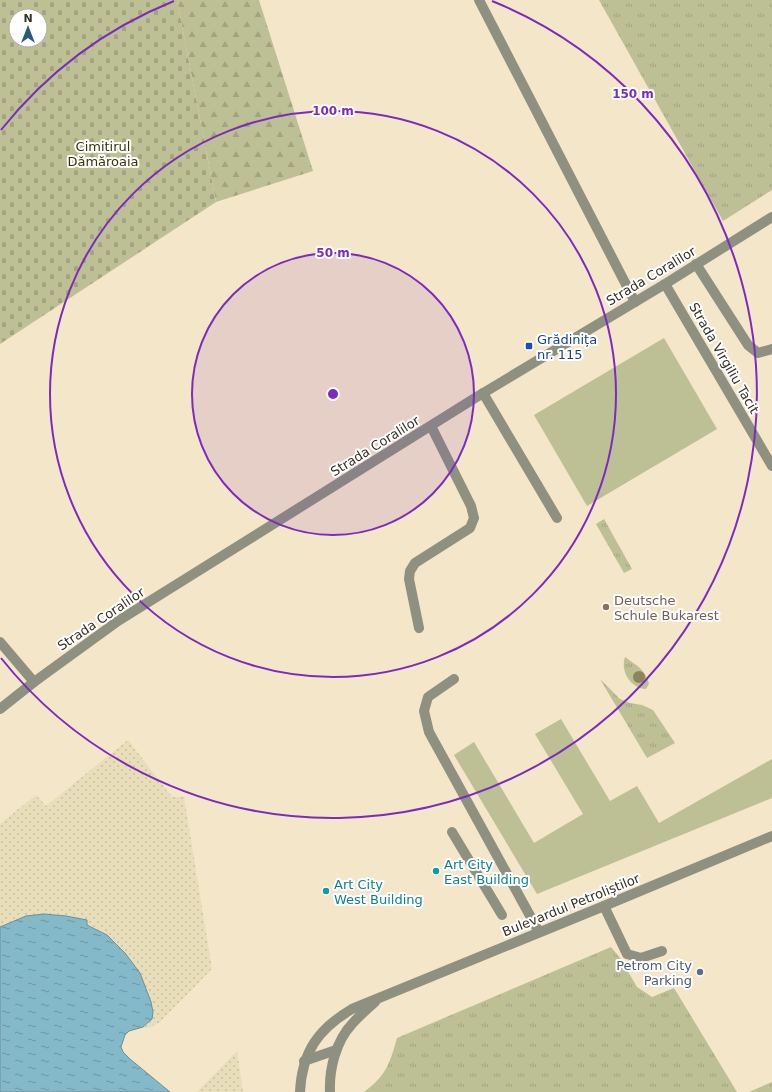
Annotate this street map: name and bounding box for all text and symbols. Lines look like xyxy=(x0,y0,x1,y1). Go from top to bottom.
north arrow xyxy=(8,8,48,48)
text: N xyxy=(23,12,33,25)
text: 150 m xyxy=(612,87,654,101)
text: 100 m xyxy=(312,104,354,118)
park label: Cimitirul Dămăroaia xyxy=(67,139,139,169)
street label: Strada Coralilor xyxy=(604,243,699,309)
text: 50 m xyxy=(316,246,350,260)
street label: Strada Virgiliu Tacit xyxy=(686,300,762,416)
place label: Grădinița nr. 115 xyxy=(537,332,597,362)
marker: Grădinița nr. 115 xyxy=(524,341,534,351)
centre of rings xyxy=(326,387,340,401)
street label: Strada Coralilor xyxy=(328,412,423,479)
street label: Strada Coralilor xyxy=(55,584,148,654)
place label: Deutsche Schule Bukarest xyxy=(614,593,719,623)
marker: Deutsche Schule Bukarest xyxy=(601,602,611,612)
place label: Art City East Building xyxy=(444,857,529,887)
marker: Art City East Building xyxy=(431,866,441,876)
street label: Bulevardul Petroliștilor xyxy=(500,870,643,939)
place label: Art City West Building xyxy=(334,877,423,907)
marker: Art City West Building xyxy=(321,886,331,896)
place label: Petrom City Parking xyxy=(616,958,692,988)
marker: Petrom City Parking xyxy=(695,967,705,977)

